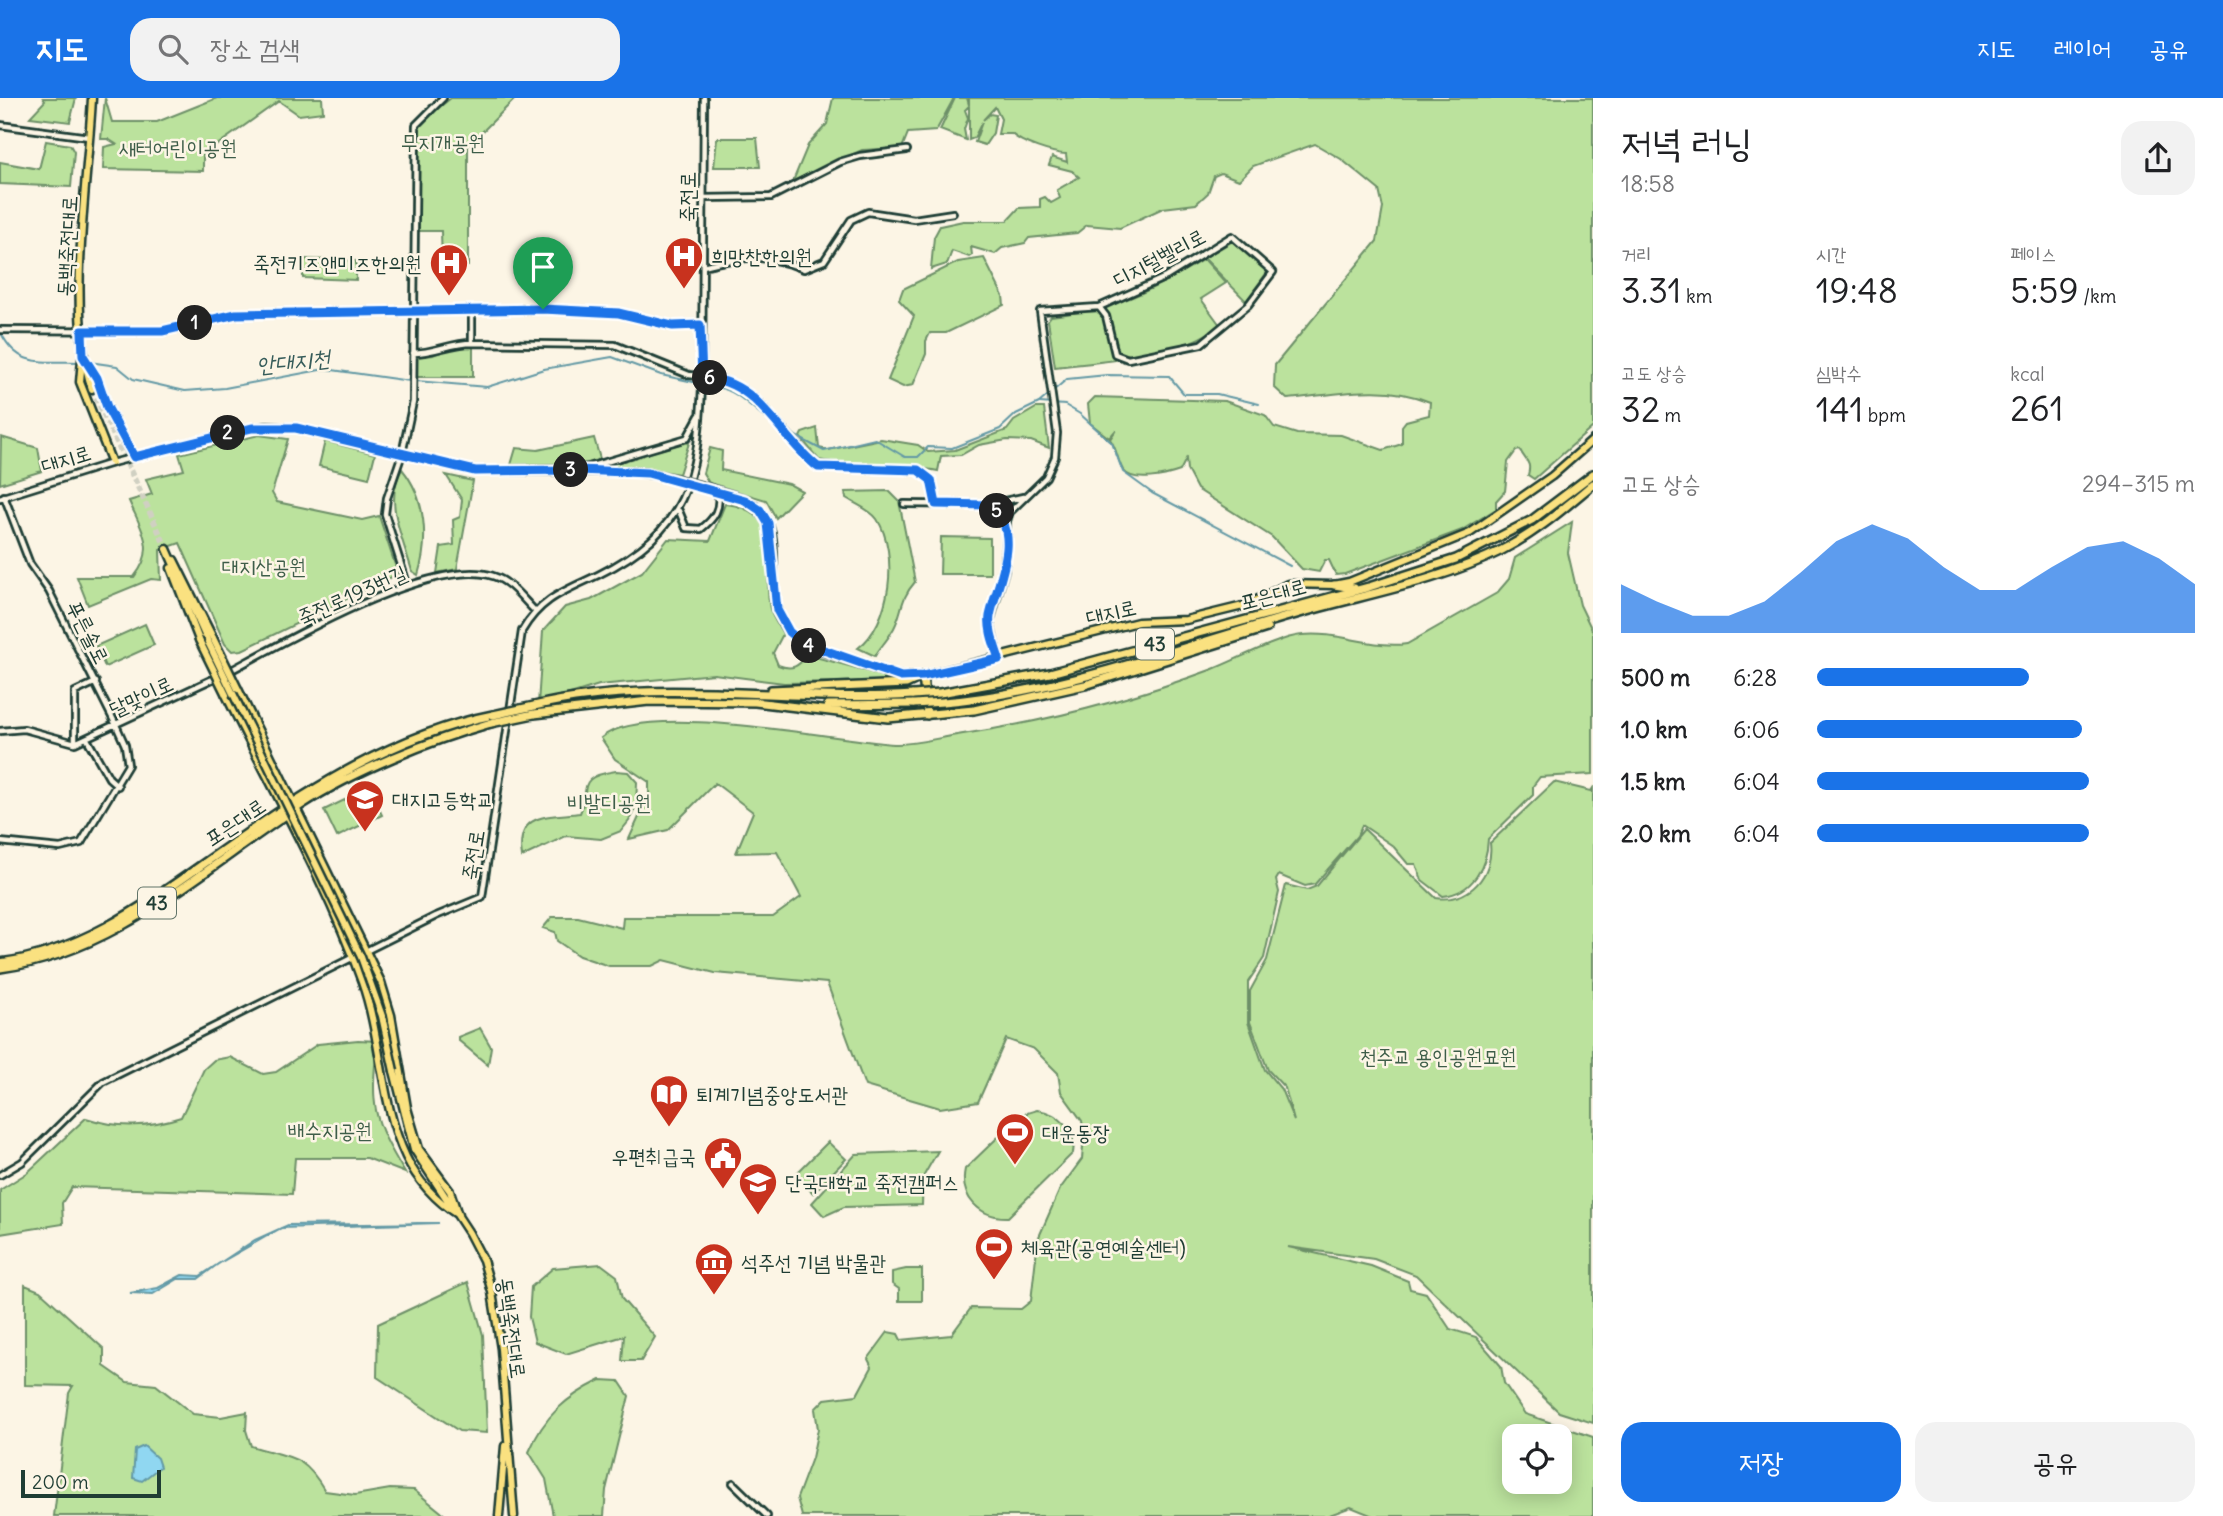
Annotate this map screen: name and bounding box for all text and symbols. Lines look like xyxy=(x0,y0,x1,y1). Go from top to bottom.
search box xyxy=(130,18,620,81)
text: 지도 xyxy=(35,27,88,69)
icon: search xyxy=(154,30,192,68)
text: 장소 검색 xyxy=(210,32,300,65)
text: 지도 xyxy=(1977,33,2015,63)
text: 레이어 xyxy=(2053,33,2111,63)
text: 공유 xyxy=(2149,33,2188,63)
text: 저녁 러닝 xyxy=(1621,119,1752,166)
button: share xyxy=(2121,121,2195,195)
park label: 무지개공원 xyxy=(401,129,485,156)
park label: 새터어린이공원 xyxy=(119,134,237,161)
text: 18:58 xyxy=(1621,169,1675,198)
street label: 죽전로 xyxy=(674,172,701,222)
street label: 동백죽전대로 xyxy=(51,195,83,297)
street label: 디지털벨리로 xyxy=(1108,222,1210,294)
hospital icon: 희망찬한의원 xyxy=(663,235,705,290)
pin xyxy=(513,237,573,309)
hospital icon: 죽전키즈앤미즈한의원 xyxy=(428,242,470,297)
text: 거리 xyxy=(1621,242,1652,266)
text: 시간 xyxy=(1816,242,1846,266)
text: 페이스 xyxy=(2010,242,2056,266)
place label: 희망찬한의원 xyxy=(711,243,812,270)
icon: arrive xyxy=(524,248,562,286)
place label: 죽전키즈앤미즈한의원 xyxy=(253,250,422,277)
text: 3.31 xyxy=(1621,268,1682,312)
text: 19:48 xyxy=(1816,268,1898,312)
text: 5:59 xyxy=(2010,268,2079,312)
text: km xyxy=(1682,284,1712,308)
text: /km xyxy=(2079,284,2116,308)
pin: 1 xyxy=(178,306,212,341)
text: 1 xyxy=(191,310,198,334)
water label: 안대지천 xyxy=(255,342,334,379)
pin: 6 xyxy=(692,360,728,396)
text: 고도 상승 xyxy=(1621,361,1687,385)
text: 심박수 xyxy=(1816,361,1862,385)
text: kcal xyxy=(2010,362,2045,386)
text: 6 xyxy=(704,365,715,389)
text: 261 xyxy=(2010,386,2064,430)
text: 32 xyxy=(1621,387,1660,431)
text: 141 xyxy=(1816,387,1863,431)
text: m xyxy=(1660,403,1681,427)
text: bpm xyxy=(1863,403,1906,427)
pin: 2 xyxy=(210,416,246,450)
text: 2 xyxy=(222,420,233,444)
street label: 대지로 xyxy=(38,439,94,479)
pin: 3 xyxy=(554,452,588,488)
text: 3 xyxy=(565,457,576,481)
text: 고도 상승 xyxy=(1621,469,1701,498)
text: 294–315 m xyxy=(2082,469,2195,498)
pin: 5 xyxy=(979,494,1014,528)
text: 5 xyxy=(991,498,1002,522)
park label: 대지산공원 xyxy=(222,553,306,580)
street label: 죽전로193번길 xyxy=(293,559,411,631)
street label: 포은대로 xyxy=(1237,572,1309,616)
street label: 대지로 xyxy=(1083,593,1139,631)
street label: 푸른솔로 xyxy=(61,596,115,668)
pin: 4 xyxy=(792,628,826,664)
road number: 43 xyxy=(1136,628,1174,660)
text: 4 xyxy=(803,633,814,657)
text: 500 m xyxy=(1621,663,1690,692)
text: 6:28 xyxy=(1733,663,1777,692)
street label: 달맞이로 xyxy=(105,669,177,723)
text: 1.0 km xyxy=(1621,715,1687,744)
text: 6:06 xyxy=(1733,715,1780,744)
text: 1.5 km xyxy=(1621,767,1686,796)
text: 6:04 xyxy=(1733,767,1780,796)
school or university icon: 대지고등학교 xyxy=(344,778,386,833)
place label: 대지고등학교 xyxy=(392,786,493,813)
park label: 비발디공원 xyxy=(567,789,651,816)
street label: 포은대로 xyxy=(199,792,271,852)
text: 2.0 km xyxy=(1621,819,1691,848)
text: 6:04 xyxy=(1733,819,1780,848)
street label: 죽전로 xyxy=(456,828,490,882)
road number: 43 xyxy=(138,888,176,918)
park label: 천주교 용인공원묘원 xyxy=(1359,1043,1517,1070)
library icon: 퇴계기념중앙도서관 xyxy=(648,1073,690,1128)
place label: 퇴계기념중앙도서관 xyxy=(696,1081,848,1108)
sports icon: 대운동장 xyxy=(994,1111,1036,1166)
park label: 배수지공원 xyxy=(288,1117,372,1144)
place label: 대운동장 xyxy=(1042,1119,1110,1146)
public building icon: 우편취급국 xyxy=(702,1135,744,1190)
place label: 우편취급국 xyxy=(612,1143,696,1170)
school or university icon: 단국대학교 죽전캠퍼스 xyxy=(737,1161,779,1216)
place label: 단국대학교 죽전캠퍼스 xyxy=(785,1169,959,1196)
sports icon: 체육관(공연예술센터) xyxy=(973,1226,1015,1281)
place label: 체육관(공연예술센터) xyxy=(1021,1234,1186,1261)
museum icon: 석주선 기념 박물관 xyxy=(693,1241,735,1296)
place label: 석주선 기념 박물관 xyxy=(741,1249,886,1276)
street label: 동백죽전대로 xyxy=(492,1276,532,1380)
button: 저장 xyxy=(1621,1422,1901,1502)
button: 공유 xyxy=(1915,1422,2195,1502)
map controls xyxy=(1502,1424,1572,1494)
button: locate xyxy=(1502,1424,1572,1494)
scale bar xyxy=(21,1467,161,1499)
text: 200 m xyxy=(32,1470,89,1494)

